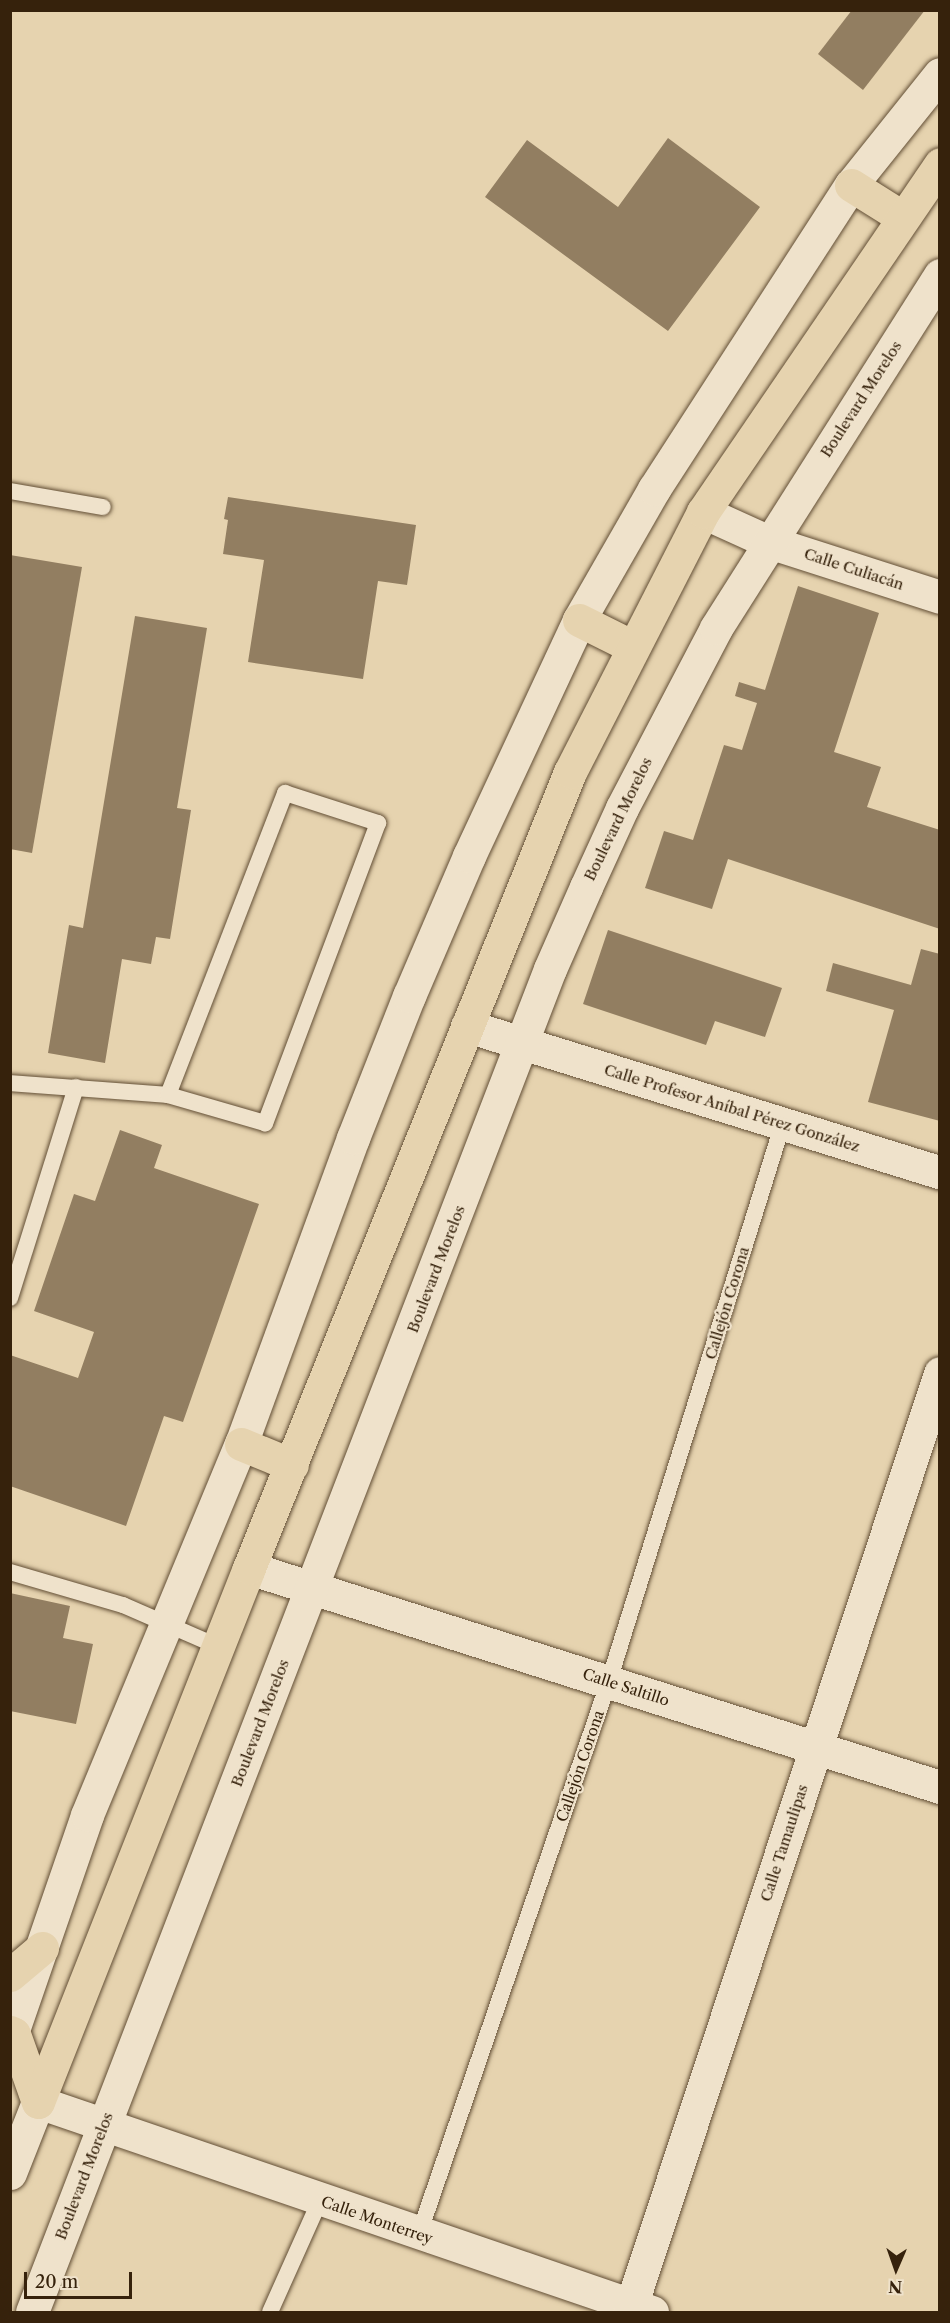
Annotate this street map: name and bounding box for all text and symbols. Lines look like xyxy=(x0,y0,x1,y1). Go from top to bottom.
street label: Boulevard Morelos xyxy=(817,337,905,461)
street label: Calle Culiacán xyxy=(802,544,906,594)
street label: Boulevard Morelos xyxy=(580,754,656,884)
street label: Calle Profesor Aníbal Pérez González xyxy=(602,1060,862,1156)
street label: Boulevard Morelos xyxy=(403,1203,469,1335)
street label: Callejón Corona xyxy=(701,1244,753,1362)
street label: Boulevard Morelos xyxy=(227,1657,293,1789)
street label: Calle Saltillo xyxy=(580,1665,672,1709)
street label: Callejón Corona xyxy=(552,1708,608,1824)
street label: Calle Tamaulipas xyxy=(757,1782,811,1904)
street label: Boulevard Morelos xyxy=(51,2110,117,2242)
street label: Calle Monterrey xyxy=(319,2192,435,2248)
north arrow xyxy=(866,2239,926,2299)
scale bar xyxy=(27,2260,135,2298)
text: 20 m xyxy=(35,2271,78,2293)
text: N xyxy=(888,2277,903,2297)

